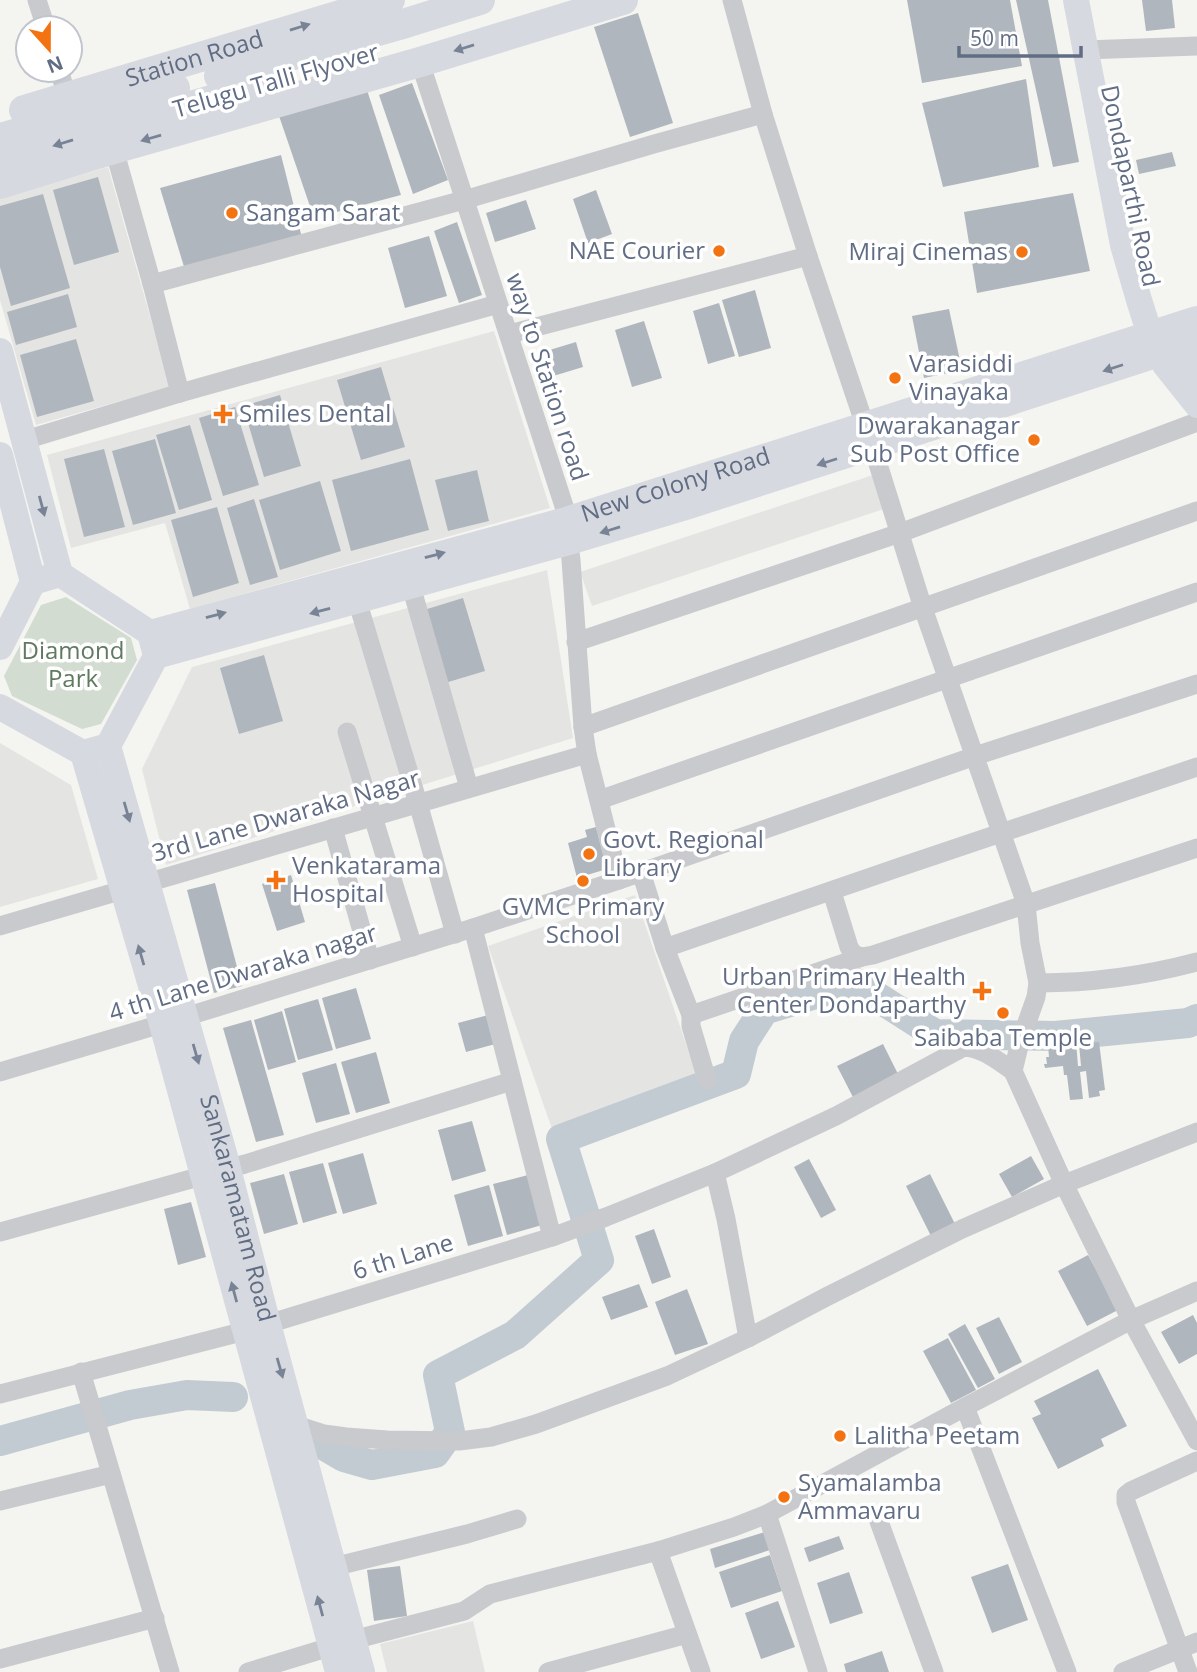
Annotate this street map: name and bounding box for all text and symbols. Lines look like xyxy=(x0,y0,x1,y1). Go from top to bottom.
north arrow xyxy=(14,14,84,84)
scale bar xyxy=(959,14,1082,58)
street label: Station Road xyxy=(121,21,267,94)
one-way arrow xyxy=(289,22,310,32)
text: 50 m xyxy=(970,24,1019,52)
street label: Telugu Talli Flyover xyxy=(169,34,382,125)
one-way arrow xyxy=(453,44,474,54)
text: N xyxy=(43,50,67,80)
street label: Dondaparthi Road xyxy=(1094,82,1169,290)
one-way arrow xyxy=(140,134,161,144)
one-way arrow xyxy=(53,138,74,148)
place label: Sangam Sarat xyxy=(246,195,400,228)
marker: Sangam Sarat xyxy=(224,205,240,221)
place label: NAE Courier xyxy=(569,233,705,266)
place label: Miraj Cinemas xyxy=(849,234,1008,267)
marker: NAE Courier xyxy=(711,243,727,259)
marker: Miraj Cinemas xyxy=(1014,244,1030,260)
street label: way to Station road xyxy=(499,268,598,485)
place label: Varasiddi Vinayaka xyxy=(909,346,1013,407)
one-way arrow xyxy=(1103,364,1124,374)
marker: Varasiddi Vinayaka xyxy=(887,370,903,386)
place label: Smiles Dental xyxy=(239,396,391,429)
marker: Smiles Dental xyxy=(213,404,233,424)
place label: Dwarakanagar Sub Post Office xyxy=(850,408,1020,469)
marker: Dwarakanagar Sub Post Office xyxy=(1026,432,1042,448)
street label: New Colony Road xyxy=(576,438,774,529)
one-way arrow xyxy=(817,457,838,467)
one-way arrow xyxy=(38,495,48,516)
one-way arrow xyxy=(599,525,620,535)
one-way arrow xyxy=(425,550,446,560)
one-way arrow xyxy=(309,606,330,616)
one-way arrow xyxy=(205,610,226,620)
park label: Diamond Park xyxy=(22,633,124,694)
street label: 3rd Lane Dwaraka Nagar xyxy=(148,760,423,869)
one-way arrow xyxy=(122,801,132,822)
place label: Govt. Regional Library xyxy=(603,822,764,883)
marker: Govt. Regional Library xyxy=(581,846,597,862)
place label: Venkatarama Hospital xyxy=(292,848,441,909)
marker: Venkatarama Hospital xyxy=(266,870,286,890)
marker: GVMC Primary School xyxy=(575,873,591,889)
place label: GVMC Primary School xyxy=(502,889,665,950)
street label: 4 th Lane Dwaraka nagar xyxy=(104,915,381,1028)
one-way arrow xyxy=(136,944,146,965)
place label: Urban Primary Health Center Dondaparthy xyxy=(722,959,967,1020)
marker: Urban Primary Health Center Dondaparthy xyxy=(972,981,992,1001)
marker: Saibaba Temple xyxy=(995,1005,1011,1021)
place label: Saibaba Temple xyxy=(914,1020,1092,1053)
one-way arrow xyxy=(191,1044,201,1065)
street label: Sankaramatam Road xyxy=(193,1090,285,1325)
street label: 6 th Lane xyxy=(348,1225,457,1286)
one-way arrow xyxy=(228,1281,239,1303)
one-way arrow xyxy=(276,1358,286,1379)
place label: Lalitha Peetam xyxy=(854,1418,1020,1451)
marker: Lalitha Peetam xyxy=(832,1428,848,1444)
place label: Syamalamba Ammavaru xyxy=(798,1465,942,1526)
marker: Syamalamba Ammavaru xyxy=(776,1489,792,1505)
one-way arrow xyxy=(314,1595,325,1617)

